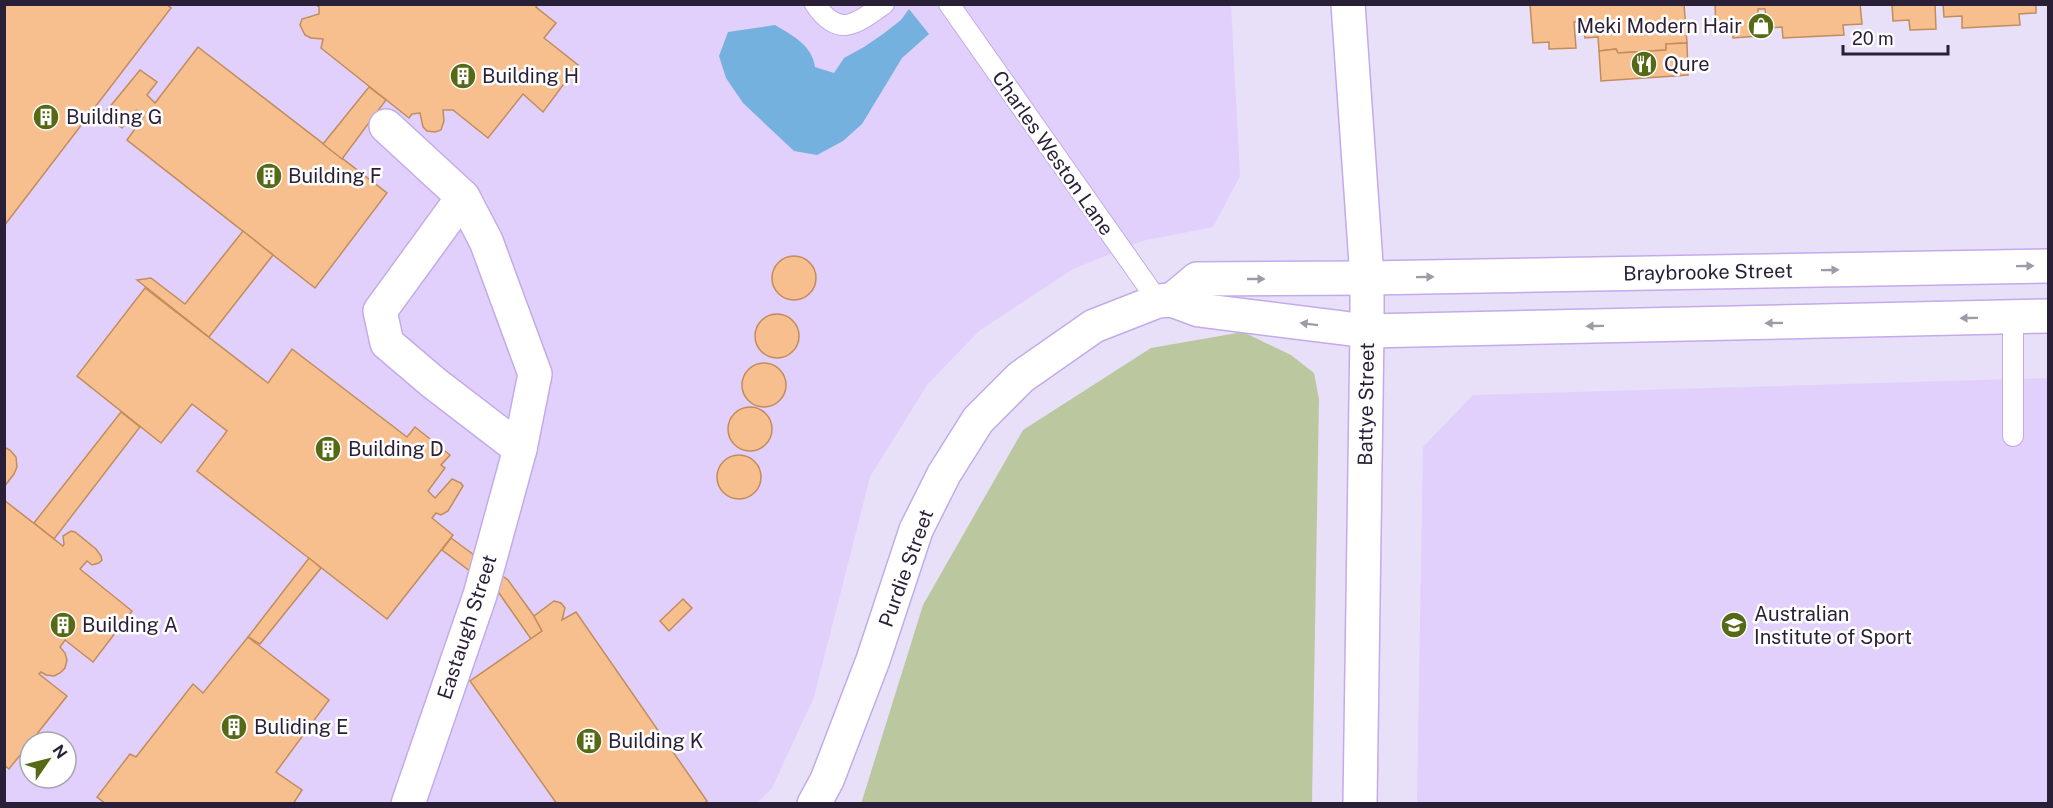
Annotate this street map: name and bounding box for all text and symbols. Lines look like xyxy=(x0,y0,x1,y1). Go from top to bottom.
shop icon: Meki Modern Hair xyxy=(1746,11,1776,41)
place label: Meki Modern Hair xyxy=(1576,14,1742,38)
scale bar xyxy=(1843,18,1948,56)
text: 20 m xyxy=(1852,28,1894,49)
restaurant icon: Qure xyxy=(1629,49,1659,79)
place label: Qure xyxy=(1664,52,1710,76)
building icon: Building H xyxy=(448,61,478,91)
place label: Building H xyxy=(482,64,579,88)
street label: Charles Weston Lane xyxy=(987,66,1119,240)
building icon: Building G xyxy=(31,102,61,132)
place label: Building G xyxy=(66,105,162,129)
building icon: Building F xyxy=(254,161,284,191)
place label: Building F xyxy=(288,164,382,188)
street label: Braybrooke Street xyxy=(1623,259,1793,285)
one-way arrow xyxy=(2016,262,2035,271)
one-way arrow xyxy=(1821,265,1840,275)
one-way arrow xyxy=(1416,272,1435,282)
one-way arrow xyxy=(1246,274,1265,284)
one-way arrow xyxy=(1960,313,1979,323)
one-way arrow xyxy=(1765,318,1784,327)
one-way arrow xyxy=(1299,319,1318,329)
one-way arrow xyxy=(1585,322,1604,331)
street label: Battye Street xyxy=(1353,342,1379,466)
building icon: Building D xyxy=(313,434,343,464)
place label: Building D xyxy=(348,437,444,461)
street label: Purdie Street xyxy=(874,506,938,630)
street label: Eastaugh Street xyxy=(432,552,502,702)
place label: Australian Institute of Sport xyxy=(1754,602,1912,649)
building icon: Building A xyxy=(48,610,78,640)
school or university icon: Australian Institute of Sport xyxy=(1719,610,1749,640)
place label: Building A xyxy=(82,613,178,637)
building icon: Buliding E xyxy=(219,712,249,742)
place label: Buliding E xyxy=(254,715,348,739)
building icon: Building K xyxy=(574,726,604,756)
place label: Building K xyxy=(608,729,703,753)
north arrow xyxy=(18,730,78,790)
text: N xyxy=(49,741,71,762)

